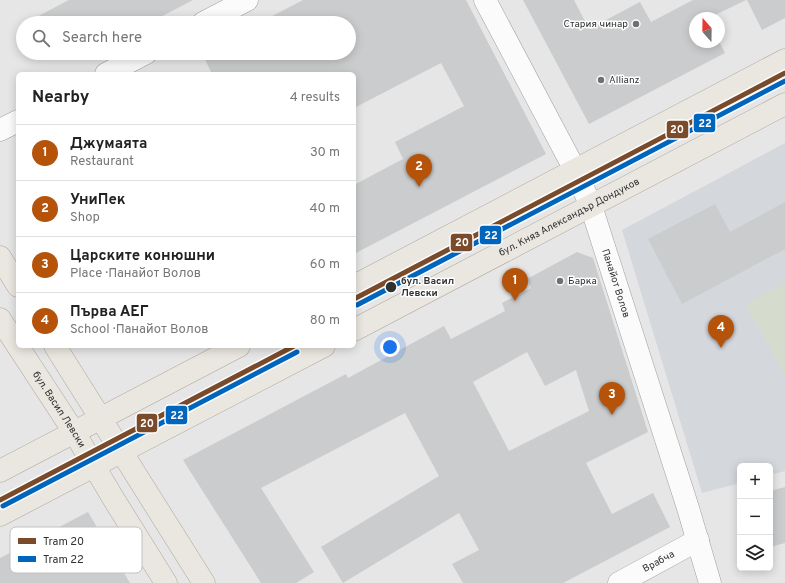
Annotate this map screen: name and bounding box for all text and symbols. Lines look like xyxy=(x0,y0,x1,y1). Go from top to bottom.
north arrow xyxy=(689,12,725,48)
search box xyxy=(16,16,356,60)
place label: Стария чинар xyxy=(564,18,628,31)
marker: Стария чинар xyxy=(631,19,641,29)
icon: search xyxy=(30,27,52,49)
text: Search here xyxy=(62,29,142,48)
place label: Allianz xyxy=(609,74,640,87)
marker: Allianz xyxy=(596,75,606,85)
text: Nearby xyxy=(32,87,89,109)
text: 4 results xyxy=(290,90,340,106)
line badge: 22 xyxy=(693,113,716,133)
text: 22 xyxy=(698,117,712,131)
line badge: 20 xyxy=(666,120,689,139)
text: 20 xyxy=(670,123,684,137)
text: Джумаята xyxy=(70,135,147,154)
text: 1 xyxy=(42,145,48,161)
text: 30 m xyxy=(310,145,340,161)
text: Restaurant xyxy=(70,154,134,170)
pin: 2 xyxy=(406,154,432,187)
street label: бул. Княз Александър Дондуков xyxy=(497,175,642,259)
text: УниПек xyxy=(70,191,126,210)
text: 2 xyxy=(41,201,49,217)
text: 40 m xyxy=(310,201,340,217)
text: Shop xyxy=(70,210,100,226)
line badge: 22 xyxy=(479,225,502,245)
text: 22 xyxy=(484,229,498,243)
line badge: 20 xyxy=(450,233,473,252)
text: 20 xyxy=(455,236,469,250)
text: Царските конюшни xyxy=(70,247,215,266)
street label: Панайот Волов xyxy=(599,247,633,319)
text: 3 xyxy=(41,257,49,273)
text: 60 m xyxy=(310,257,340,273)
text: Place · Панайот Волов xyxy=(70,266,201,282)
pin: 1 xyxy=(502,268,528,301)
place label: бул. Васил Левски xyxy=(401,275,454,300)
place label: Барка xyxy=(568,275,597,288)
marker: Барка xyxy=(555,276,565,286)
marker: бул. Васил Левски xyxy=(384,280,398,294)
text: Първа АЕГ xyxy=(70,303,149,322)
text: 4 xyxy=(41,313,49,329)
text: 80 m xyxy=(310,313,340,329)
pin: 4 xyxy=(708,315,734,348)
text: School · Панайот Волов xyxy=(70,322,208,338)
your location xyxy=(380,337,400,357)
street label: бул. Васил Левски xyxy=(29,369,88,450)
pin: 3 xyxy=(599,382,625,415)
line badge: 22 xyxy=(165,405,188,425)
text: 22 xyxy=(170,409,184,423)
line badge: 20 xyxy=(136,413,158,433)
text: 20 xyxy=(140,417,154,431)
map controls xyxy=(737,463,773,571)
button: + xyxy=(737,463,773,499)
button: − xyxy=(737,499,773,535)
legend xyxy=(10,527,142,573)
text: Tram 20 xyxy=(43,535,84,549)
button: layers xyxy=(737,535,773,571)
street label: Врабча xyxy=(640,548,677,575)
text: Tram 22 xyxy=(43,553,84,567)

